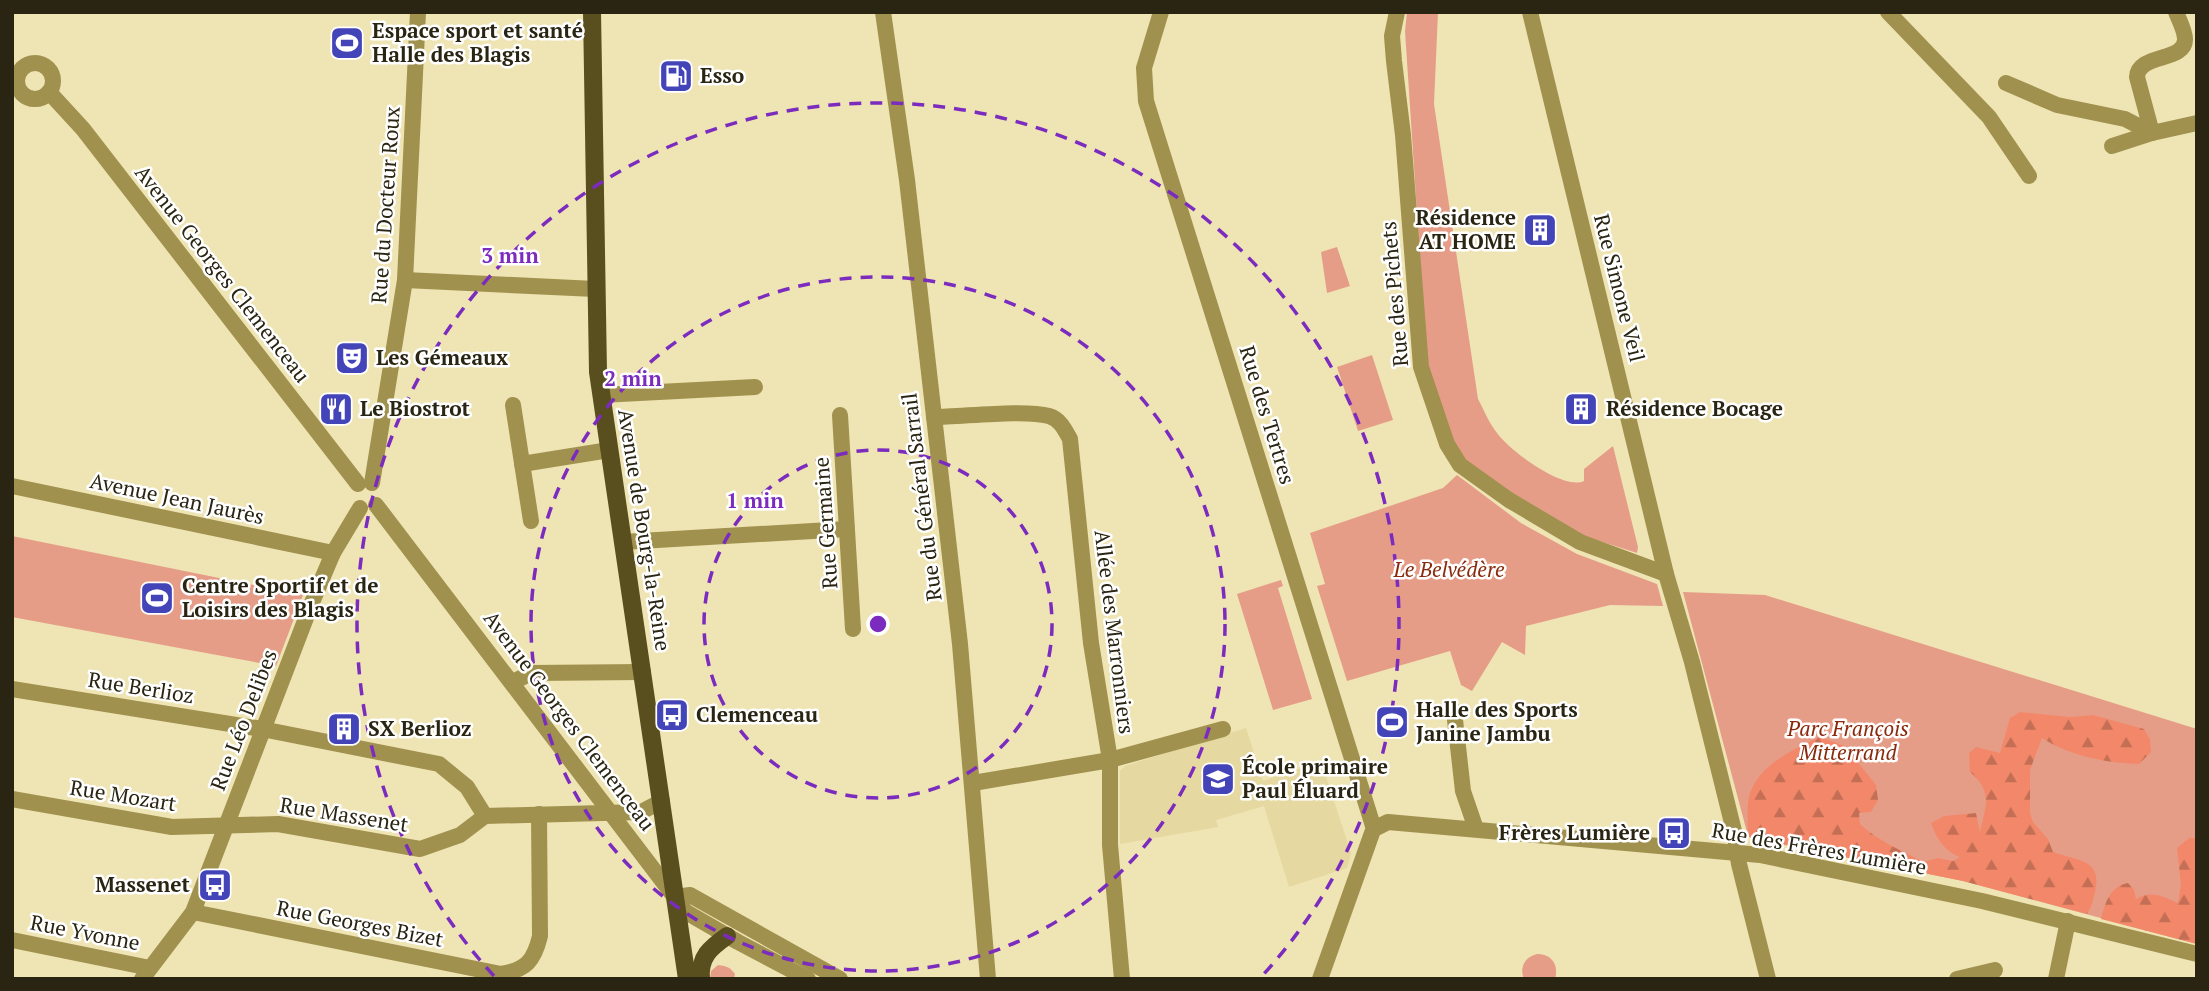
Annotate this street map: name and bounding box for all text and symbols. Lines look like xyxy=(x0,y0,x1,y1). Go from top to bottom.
place label: Espace sport et santé Halle des Blagis xyxy=(372,16,583,68)
sports icon: Espace sport et santé Halle des Blagis xyxy=(328,24,366,62)
fuel station icon: Esso xyxy=(657,57,695,95)
place label: Esso xyxy=(700,61,744,89)
street label: Rue du Docteur Roux xyxy=(364,105,406,304)
street label: Avenue Georges Clemenceau xyxy=(129,159,316,388)
place label: Résidence AT HOME xyxy=(1416,203,1516,255)
building icon: Résidence AT HOME xyxy=(1521,211,1559,249)
street label: Rue Simone Veil xyxy=(1588,211,1652,365)
street label: Rue des Pichets xyxy=(1374,220,1414,368)
text: 3 min xyxy=(481,241,539,269)
theatre icon: Les Gémeaux xyxy=(333,339,371,377)
street label: Rue des Tertres xyxy=(1234,342,1302,487)
place label: Les Gémeaux xyxy=(376,343,508,371)
text: 2 min xyxy=(604,364,662,392)
restaurant icon: Le Biostrot xyxy=(317,390,355,428)
building icon: Résidence Bocage xyxy=(1562,390,1600,428)
street label: Rue du Général Sarrail xyxy=(894,392,948,603)
place label: Le Biostrot xyxy=(360,394,471,422)
place label: Résidence Bocage xyxy=(1606,394,1783,422)
street label: Avenue de Bourg-la-Reine xyxy=(612,407,678,653)
street label: Rue Germaine xyxy=(806,456,844,590)
street label: Avenue Jean Jaurès xyxy=(88,466,267,530)
text: 1 min xyxy=(726,486,784,514)
street label: Allée des Marronniers xyxy=(1089,528,1141,735)
park label: Le Belvédère xyxy=(1392,555,1505,583)
place label: Centre Sportif et de Loisirs des Blagis xyxy=(182,571,378,623)
sports icon: Centre Sportif et de Loisirs des Blagis xyxy=(138,579,176,617)
street label: Avenue Georges Clemenceau xyxy=(478,605,662,836)
centre of rings xyxy=(866,612,890,636)
street label: Rue Léo Delibes xyxy=(203,645,283,794)
street label: Rue Berlioz xyxy=(86,665,196,709)
place label: Halle des Sports Janine Jambu xyxy=(1416,695,1578,747)
bus stop icon: Clemenceau xyxy=(653,696,691,734)
place label: Clemenceau xyxy=(696,700,818,728)
sports icon: Halle des Sports Janine Jambu xyxy=(1373,703,1411,741)
building icon: SX Berlioz xyxy=(325,710,363,748)
place label: SX Berlioz xyxy=(368,714,472,742)
park label: Parc François Mitterrand xyxy=(1786,714,1909,766)
place label: École primaire Paul Éluard xyxy=(1242,752,1388,804)
school or university icon: École primaire Paul Éluard xyxy=(1199,760,1237,798)
street label: Rue Mozart xyxy=(68,773,179,817)
street label: Rue Massenet xyxy=(278,790,410,838)
bus stop icon: Frères Lumière xyxy=(1655,814,1693,852)
street label: Rue des Frères Lumière xyxy=(1710,815,1929,881)
place label: Frères Lumière xyxy=(1499,818,1650,846)
bus stop icon: Massenet xyxy=(196,866,234,904)
place label: Massenet xyxy=(95,870,191,898)
street label: Rue Georges Bizet xyxy=(274,893,446,953)
street label: Rue Yvonne xyxy=(28,908,142,956)

